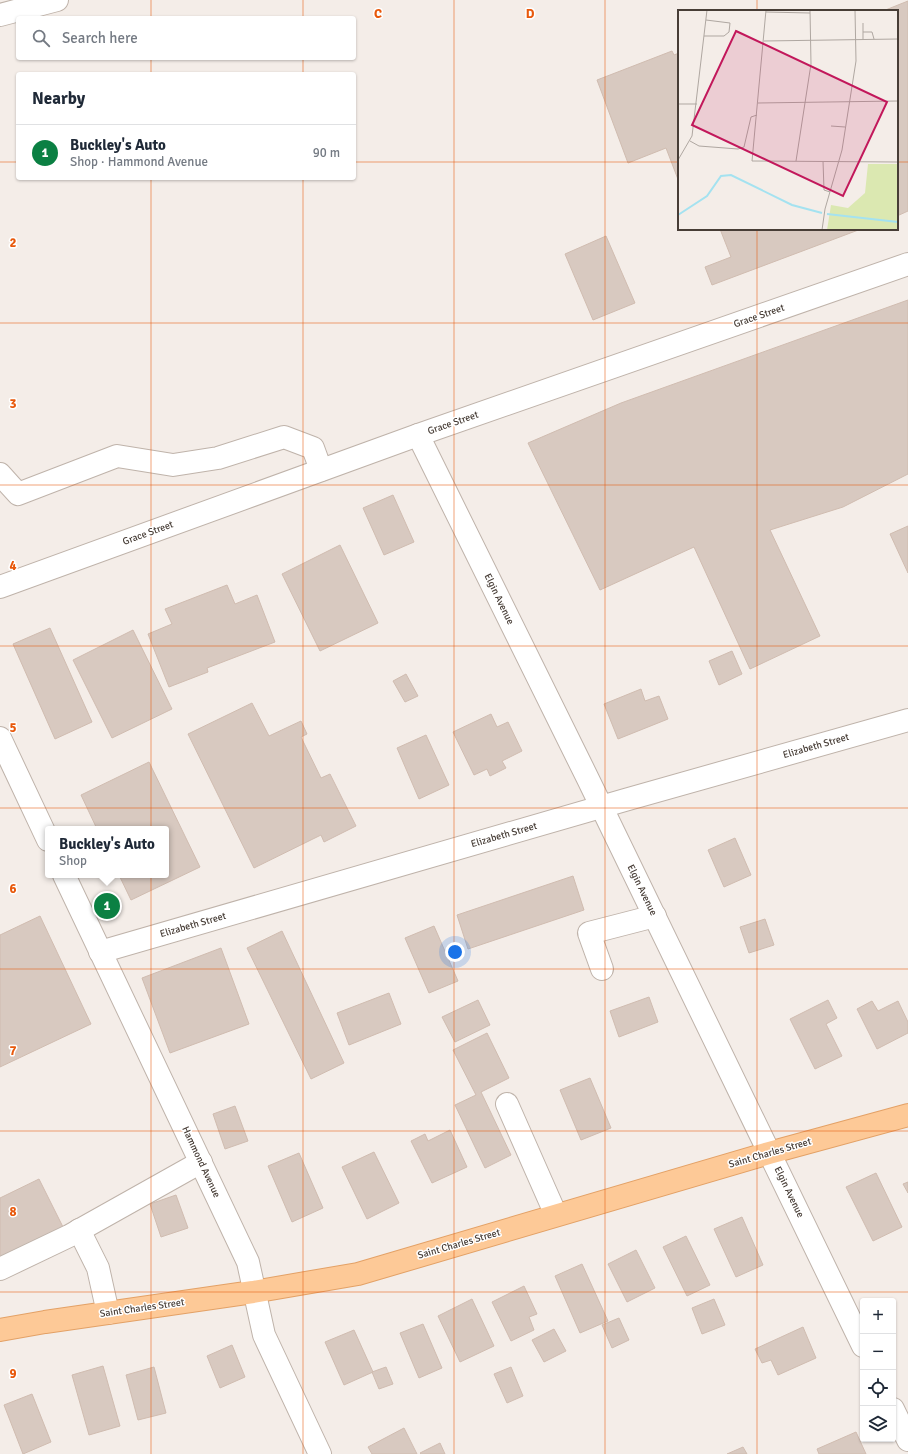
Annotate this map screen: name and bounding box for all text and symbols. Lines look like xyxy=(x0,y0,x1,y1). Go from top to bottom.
text: C xyxy=(374,6,382,22)
text: D xyxy=(526,6,535,22)
inset map xyxy=(678,10,898,230)
search box xyxy=(16,16,356,60)
icon: search xyxy=(30,27,52,49)
text: Search here xyxy=(62,29,138,47)
text: Nearby xyxy=(32,88,85,109)
text: Buckley's Auto xyxy=(70,136,166,154)
text: 1 xyxy=(41,145,49,161)
text: 90 m xyxy=(313,145,340,161)
text: Shop · Hammond Avenue xyxy=(70,154,208,170)
text: 2 xyxy=(9,235,17,251)
street label: Grace Street xyxy=(732,302,786,330)
text: 3 xyxy=(9,396,17,412)
street label: Grace Street xyxy=(426,409,480,437)
street label: Grace Street xyxy=(121,518,175,548)
text: 4 xyxy=(9,558,17,574)
street label: Elgin Avenue xyxy=(481,571,517,627)
text: 5 xyxy=(9,720,17,736)
street label: Elizabeth Street xyxy=(782,731,851,761)
street label: Elizabeth Street xyxy=(470,820,539,850)
popup xyxy=(45,826,169,878)
text: Buckley's Auto xyxy=(59,835,155,853)
text: Shop xyxy=(59,853,87,869)
street label: Elgin Avenue xyxy=(624,862,660,918)
text: 6 xyxy=(9,881,17,897)
pin: 1 xyxy=(94,891,120,921)
street label: Elizabeth Street xyxy=(159,910,228,940)
your location xyxy=(445,942,465,962)
text: 7 xyxy=(9,1043,17,1059)
street label: Hammond Avenue xyxy=(179,1124,223,1200)
street label: Saint Charles Street xyxy=(727,1135,813,1171)
street label: Elgin Avenue xyxy=(771,1164,807,1220)
text: 8 xyxy=(9,1204,17,1220)
street label: Saint Charles Street xyxy=(416,1226,502,1262)
street label: Saint Charles Street xyxy=(99,1296,186,1320)
map controls xyxy=(860,1298,896,1442)
button: + xyxy=(860,1298,896,1334)
button: − xyxy=(860,1334,896,1370)
text: 9 xyxy=(9,1366,17,1382)
button: locate xyxy=(860,1370,896,1406)
button: layers xyxy=(860,1406,896,1442)

